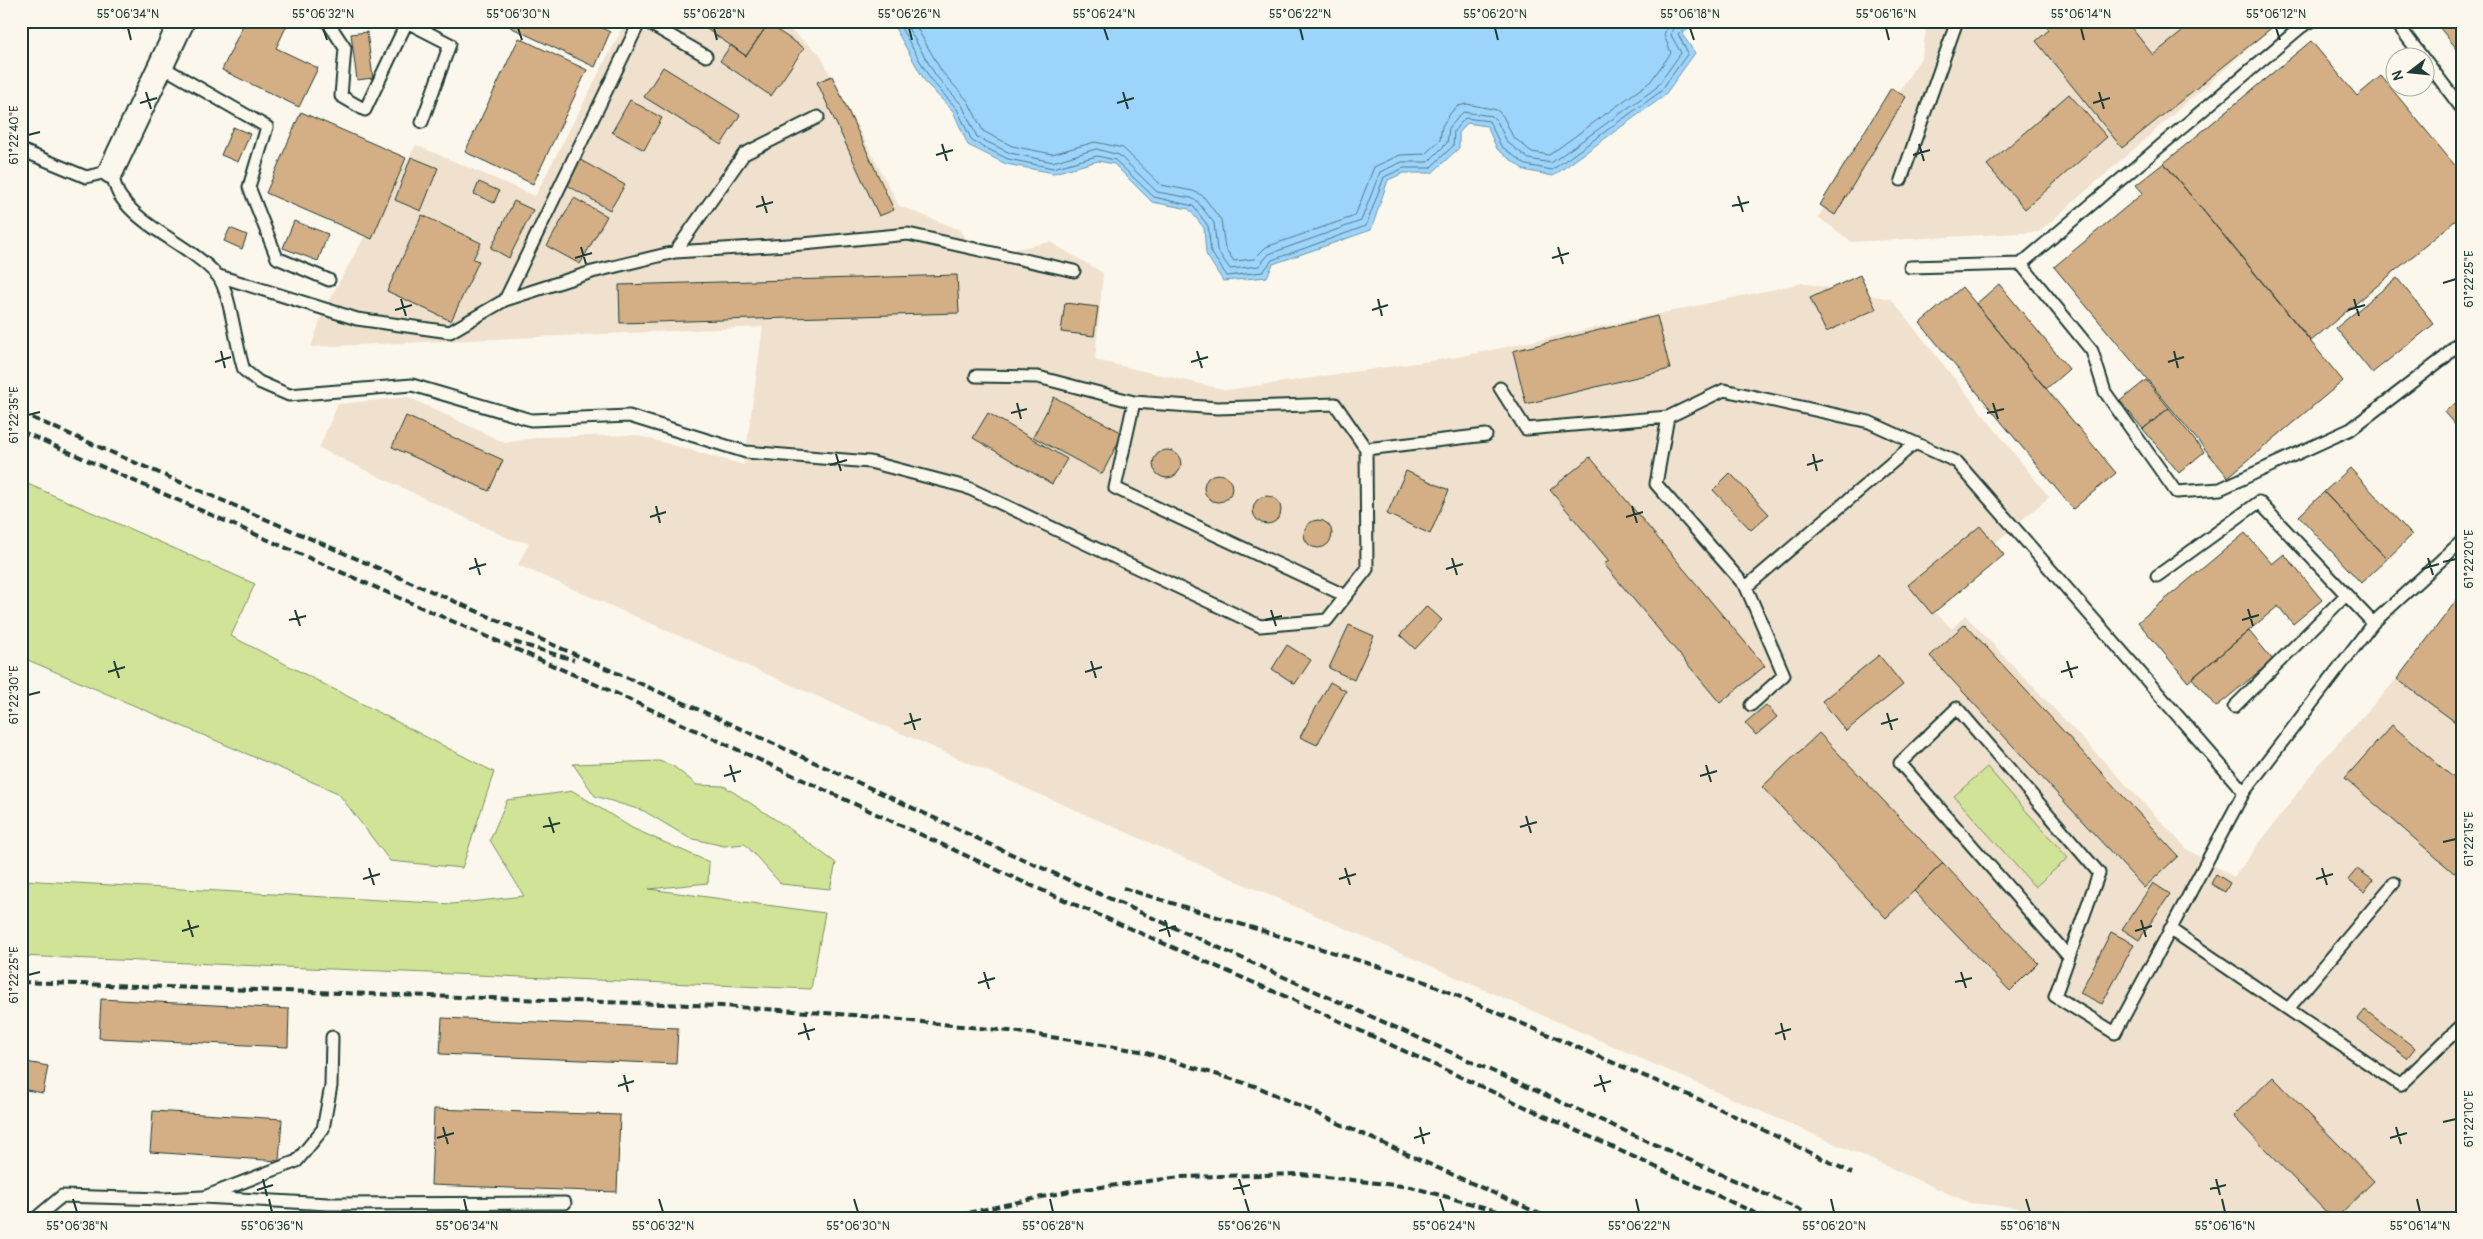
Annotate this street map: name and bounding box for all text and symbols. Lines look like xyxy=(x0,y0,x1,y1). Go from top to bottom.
text: 55°06'34"N xyxy=(97,7,159,22)
text: 55°06'32"N xyxy=(292,7,354,22)
text: 55°06'30"N xyxy=(486,7,550,22)
text: 55°06'28"N xyxy=(683,7,745,22)
text: 55°06'26"N xyxy=(878,7,940,22)
text: 55°06'24"N xyxy=(1073,7,1135,22)
text: 55°06'22"N xyxy=(1269,7,1331,22)
text: 55°06'20"N xyxy=(1463,7,1527,22)
text: 55°06'18"N xyxy=(1660,7,1720,22)
text: 55°06'16"N xyxy=(1856,7,1916,22)
text: 55°06'14"N xyxy=(2051,7,2111,22)
text: 55°06'12"N xyxy=(2246,7,2306,22)
north arrow xyxy=(2386,48,2436,98)
text: N xyxy=(2389,69,2407,82)
text: 61°22'40"E xyxy=(7,106,22,165)
text: 61°22'25"E xyxy=(2462,250,2477,308)
text: 61°22'35"E xyxy=(7,386,22,444)
text: 61°22'20"E xyxy=(2462,530,2477,588)
text: 61°22'30"E xyxy=(7,666,22,724)
text: 61°22'15"E xyxy=(2462,811,2477,867)
text: 61°22'25"E xyxy=(7,946,22,1004)
text: 61°22'10"E xyxy=(2462,1091,2477,1147)
text: 55°06'38"N xyxy=(46,1219,108,1234)
text: 55°06'36"N xyxy=(241,1219,303,1234)
text: 55°06'34"N xyxy=(436,1219,498,1234)
text: 55°06'32"N xyxy=(632,1219,694,1234)
text: 55°06'30"N xyxy=(826,1219,890,1234)
text: 55°06'28"N xyxy=(1022,1219,1084,1234)
text: 55°06'26"N xyxy=(1218,1219,1280,1234)
text: 55°06'24"N xyxy=(1413,1219,1475,1234)
text: 55°06'22"N xyxy=(1608,1219,1670,1234)
text: 55°06'20"N xyxy=(1802,1219,1866,1234)
text: 55°06'18"N xyxy=(2000,1219,2060,1234)
text: 55°06'16"N xyxy=(2195,1219,2255,1234)
text: 55°06'14"N xyxy=(2390,1219,2450,1234)

